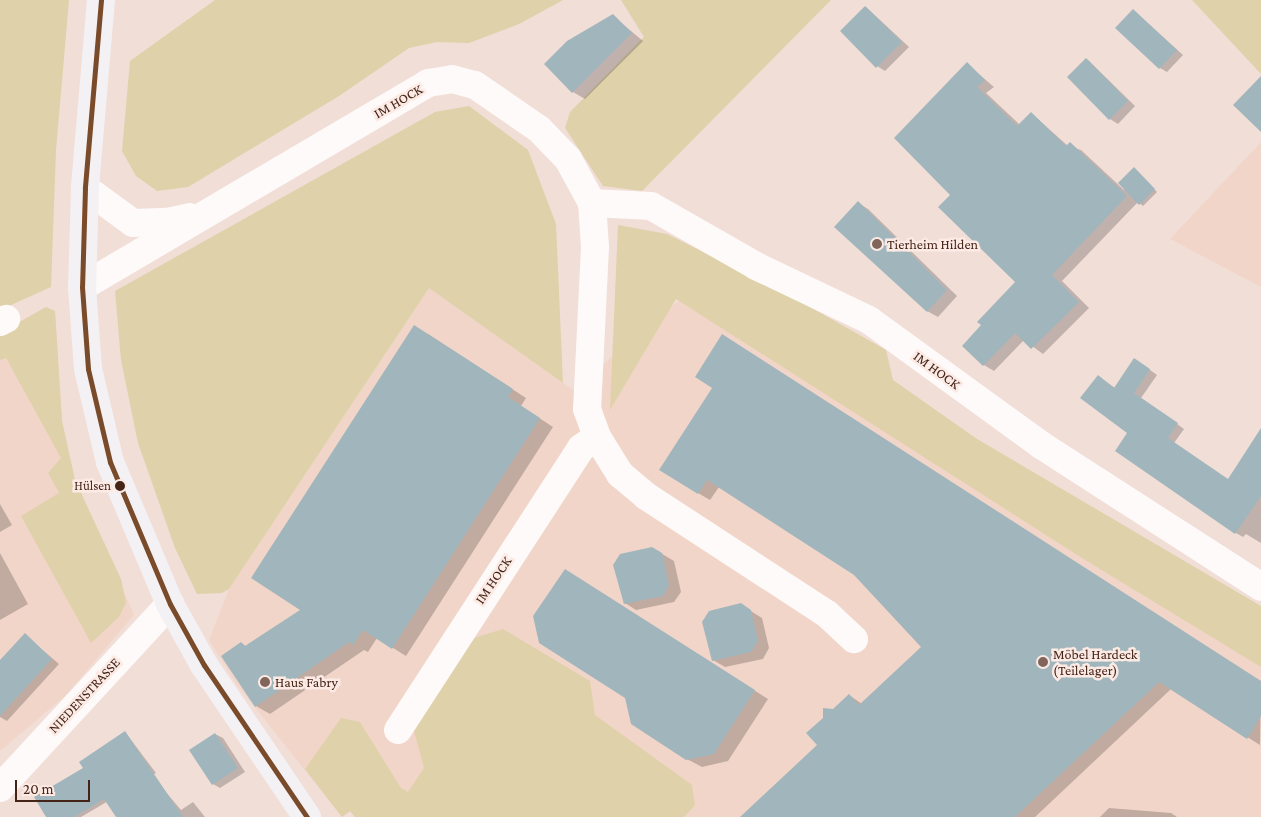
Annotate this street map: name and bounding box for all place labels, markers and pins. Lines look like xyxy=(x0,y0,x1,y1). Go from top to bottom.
place label: Tierheim Hilden xyxy=(887,236,978,252)
marker: Tierheim Hilden xyxy=(871,238,883,250)
place label: Hülsen xyxy=(74,478,111,494)
marker: Hülsen xyxy=(115,481,125,491)
place label: Möbel Hardeck (Teilelager) xyxy=(1053,646,1138,679)
marker: Möbel Hardeck (Teilelager) xyxy=(1037,656,1049,668)
place label: Haus Fabry xyxy=(275,674,338,690)
marker: Haus Fabry xyxy=(259,676,271,688)

